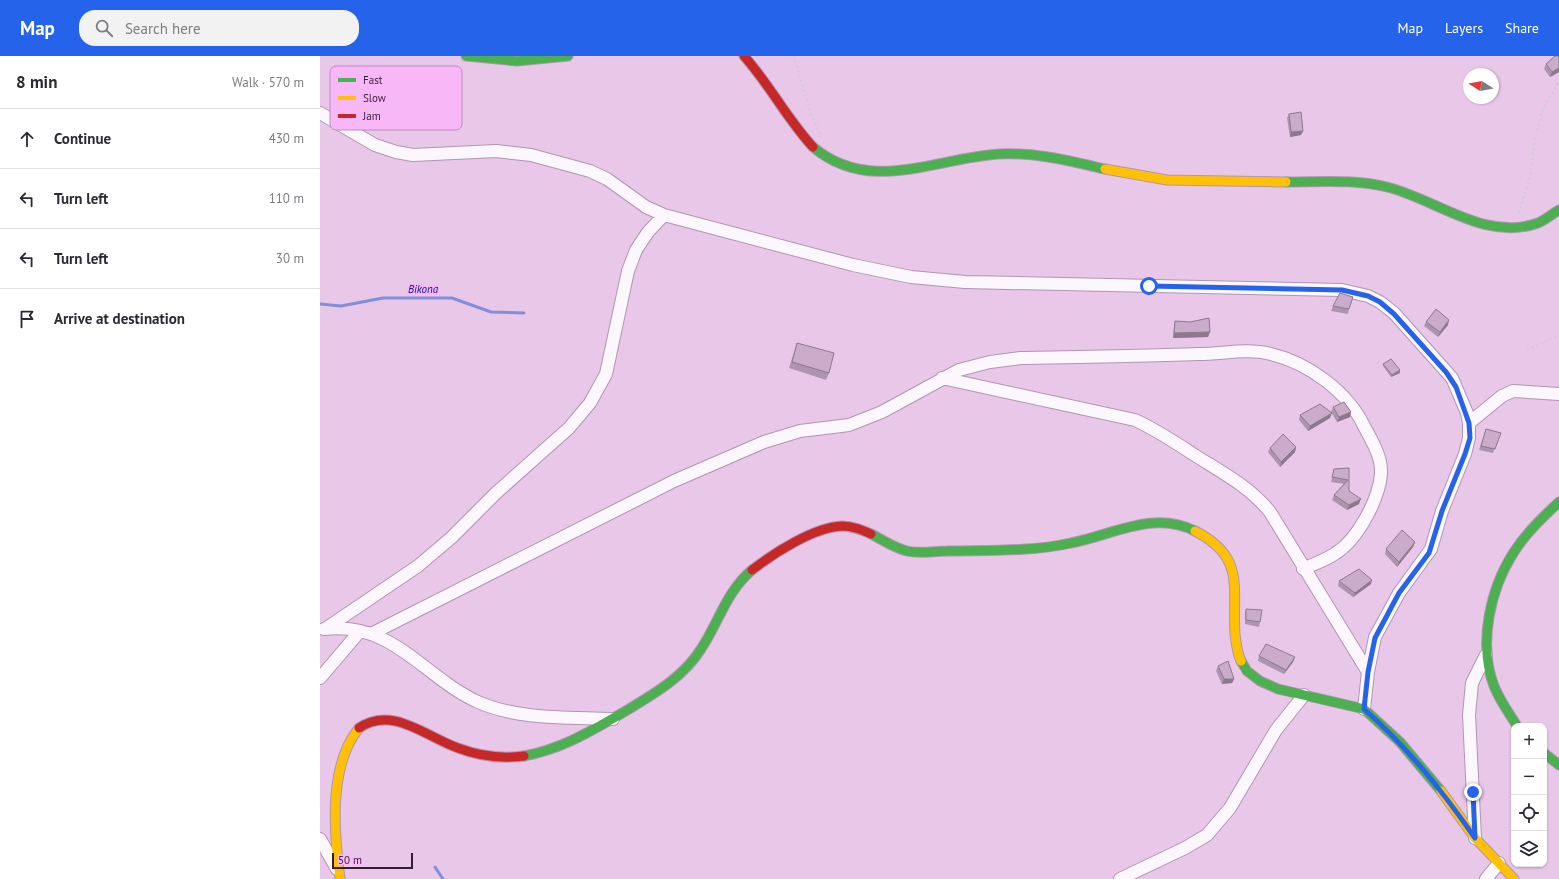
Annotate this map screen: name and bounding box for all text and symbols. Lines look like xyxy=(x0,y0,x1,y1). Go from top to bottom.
search box xyxy=(79,10,359,46)
text: Map xyxy=(20,16,55,40)
icon: search xyxy=(93,17,115,39)
text: Search here xyxy=(125,19,201,38)
text: Map xyxy=(1397,19,1423,37)
text: Layers xyxy=(1445,19,1483,37)
text: Share xyxy=(1505,19,1539,37)
legend xyxy=(330,66,462,130)
north arrow xyxy=(1463,68,1499,104)
text: 8 min xyxy=(16,71,57,93)
text: Fast xyxy=(363,73,383,87)
text: Walk · 570 m xyxy=(232,74,304,91)
text: Slow xyxy=(363,91,386,105)
text: Jam xyxy=(362,109,381,123)
icon: ahead xyxy=(16,128,38,150)
text: Continue xyxy=(54,129,111,148)
text: 430 m xyxy=(269,130,304,147)
icon: left xyxy=(16,188,38,210)
text: Turn left xyxy=(54,189,108,208)
text: 110 m xyxy=(269,190,304,207)
icon: left xyxy=(16,248,38,270)
text: Turn left xyxy=(54,249,108,268)
text: 30 m xyxy=(276,250,304,267)
route start xyxy=(1140,277,1158,295)
water label: Bikona xyxy=(408,282,439,296)
icon: arrive xyxy=(16,308,38,330)
text: Arrive at destination xyxy=(54,309,185,328)
map controls xyxy=(1511,723,1547,867)
button: + xyxy=(1511,723,1547,759)
button: − xyxy=(1511,759,1547,795)
route end xyxy=(1464,783,1482,801)
button: locate xyxy=(1511,795,1547,831)
button: layers xyxy=(1511,831,1547,867)
scale bar xyxy=(332,851,413,870)
text: 50 m xyxy=(338,853,362,867)

